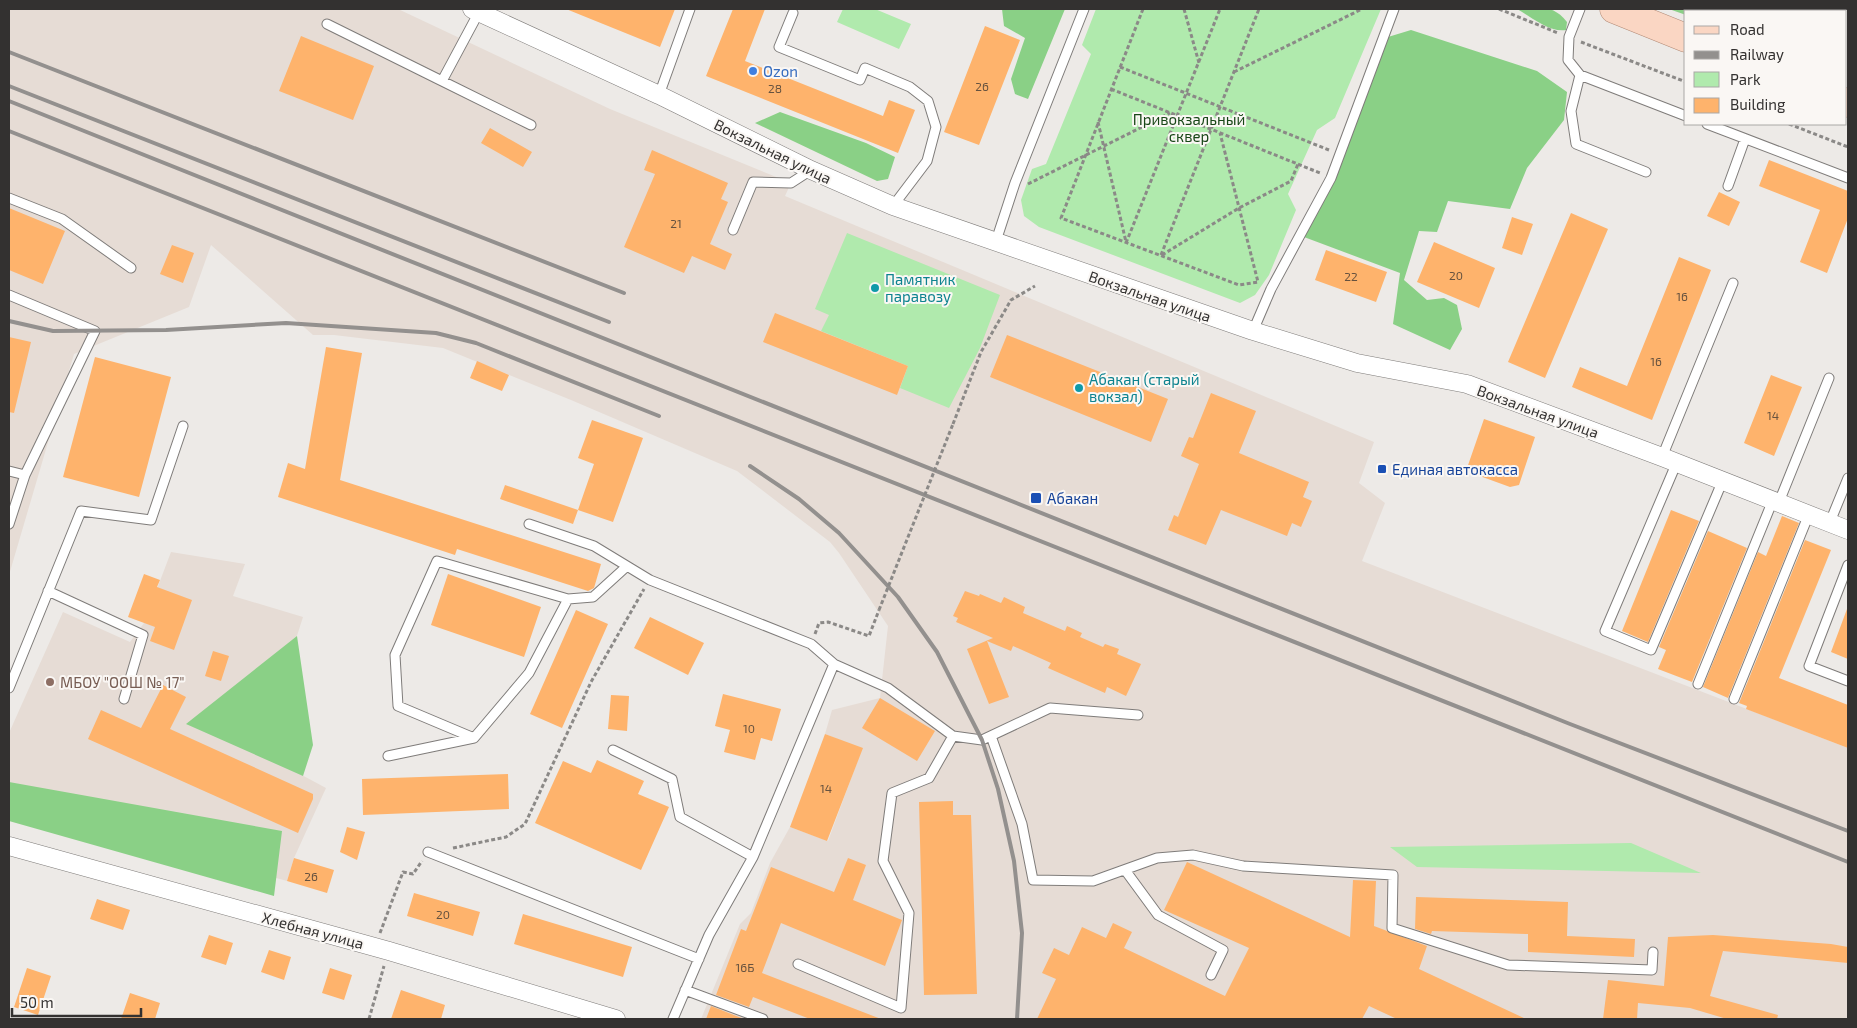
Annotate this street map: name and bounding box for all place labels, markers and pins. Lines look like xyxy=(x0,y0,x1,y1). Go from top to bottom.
place label: Ozon xyxy=(763,62,798,80)
marker: Ozon xyxy=(747,65,759,77)
place label: Памятник паравозу xyxy=(885,270,956,306)
marker: Памятник паравозу xyxy=(869,282,881,294)
place label: Абакан (старый вокзал) xyxy=(1089,370,1200,405)
marker: Абакан (старый вокзал) xyxy=(1073,382,1085,394)
place label: Единая автокасса xyxy=(1392,460,1518,478)
marker: Единая автокасса xyxy=(1376,463,1388,475)
place label: Абакан xyxy=(1047,489,1098,507)
marker: Абакан xyxy=(1029,491,1043,505)
place label: МБОУ "ООШ № 17" xyxy=(60,673,185,691)
marker: МБОУ "ООШ № 17" xyxy=(44,676,56,688)

